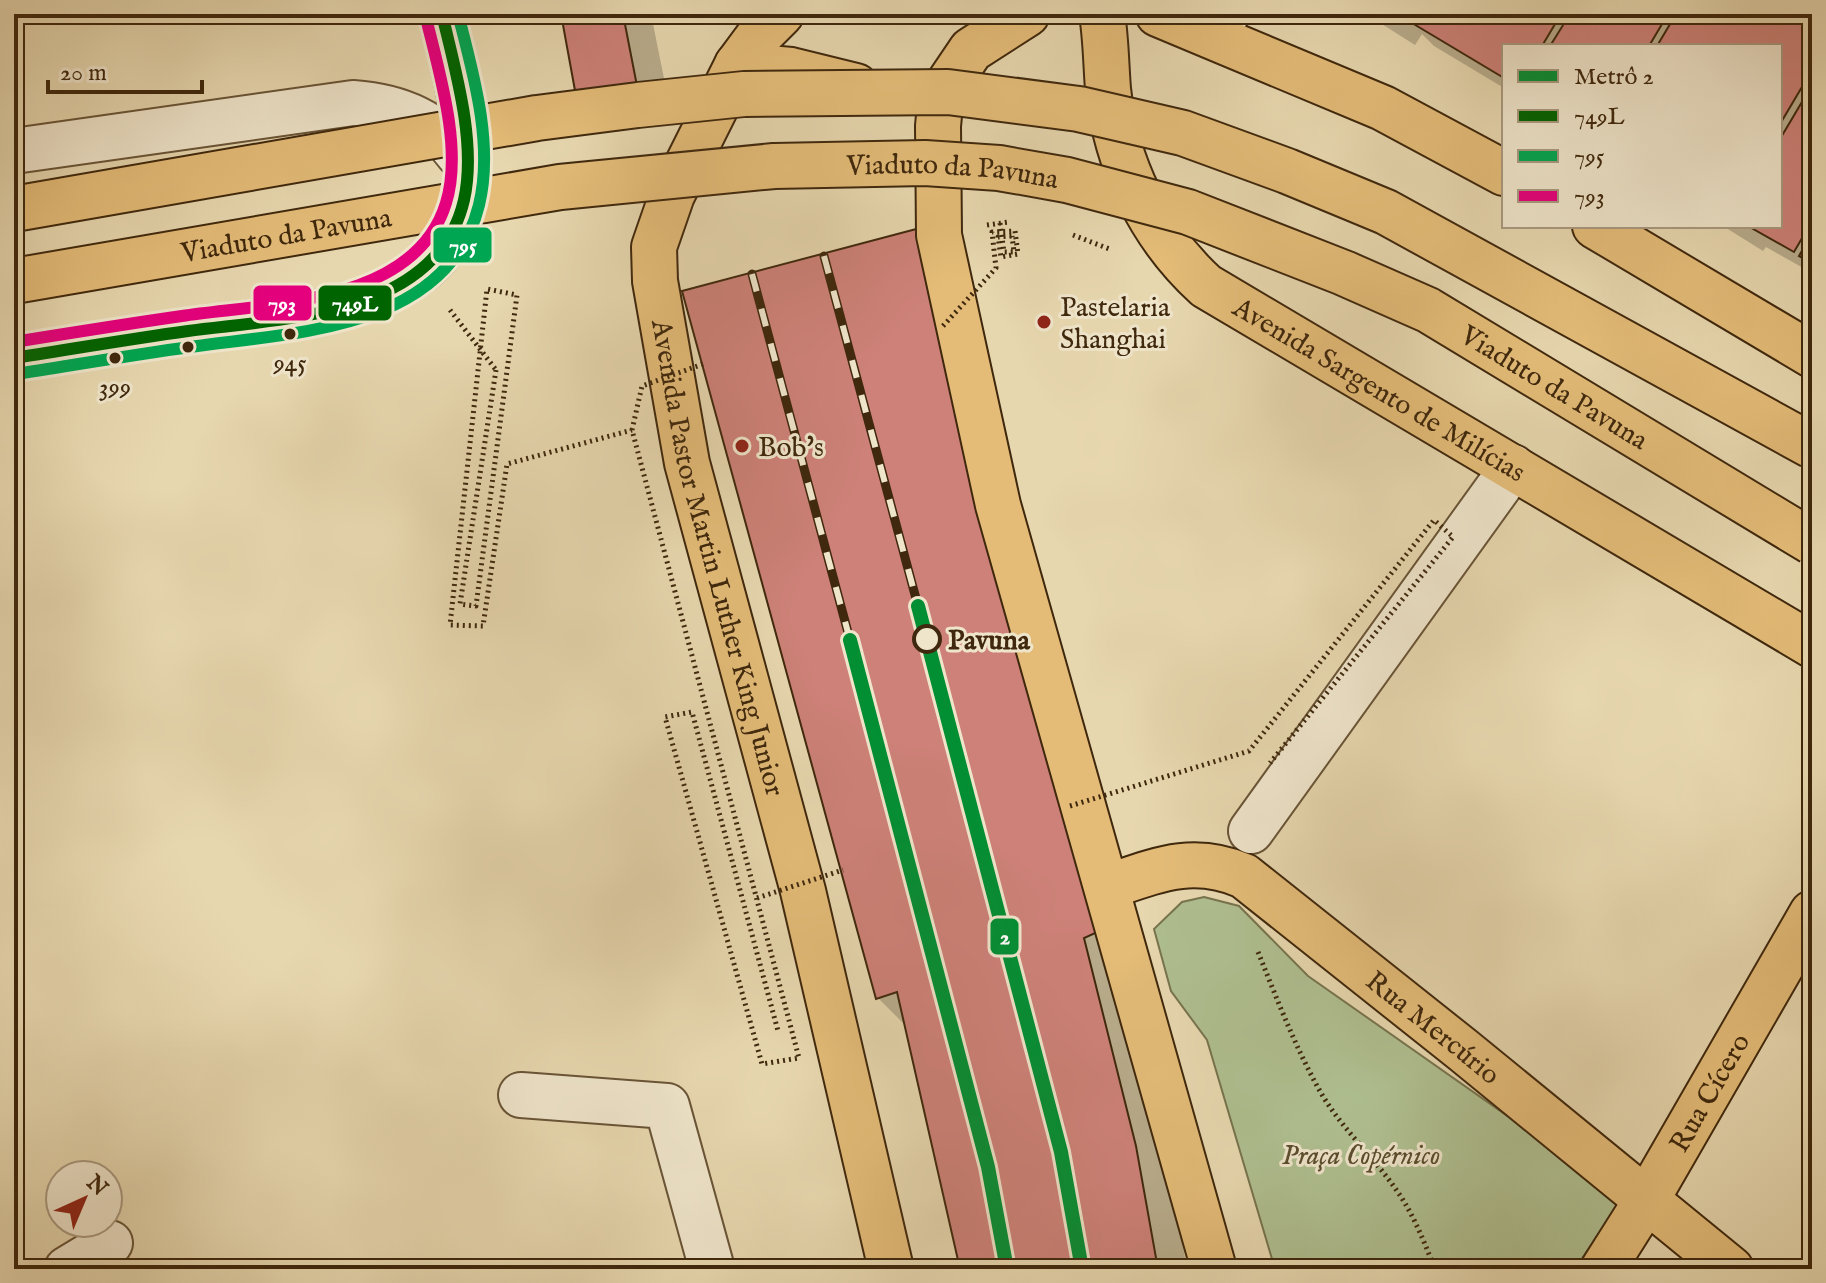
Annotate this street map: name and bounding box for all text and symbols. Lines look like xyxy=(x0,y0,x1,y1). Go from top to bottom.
scale bar xyxy=(48,44,202,94)
legend xyxy=(1502,44,1782,228)
text: 20 m xyxy=(60,58,107,89)
text: Metrô 2 xyxy=(1574,62,1654,93)
text: 749L xyxy=(1574,102,1625,133)
text: 795 xyxy=(1574,142,1605,173)
street label: Viaduto da Pavuna xyxy=(845,148,1062,198)
text: 793 xyxy=(1574,182,1605,213)
street label: Viaduto da Pavuna xyxy=(177,201,395,272)
line badge: 795 xyxy=(432,226,493,264)
text: 795 xyxy=(449,233,477,261)
line badge: 793 xyxy=(252,284,313,322)
line badge: 749L xyxy=(317,284,393,322)
street label: Avenida Sargento de Milícias xyxy=(1225,290,1531,491)
text: 793 xyxy=(268,291,296,319)
text: 749L xyxy=(332,291,379,319)
place label: Pastelaria Shanghai xyxy=(1060,291,1171,358)
marker: Pastelaria Shanghai xyxy=(1035,313,1053,331)
street label: Avenida Pastor Martin Luther King Junior xyxy=(642,316,792,800)
street label: Viaduto da Pavuna xyxy=(1452,318,1655,459)
marker: 945 xyxy=(282,326,298,342)
unlabelled marker xyxy=(180,339,196,355)
place label: 945 xyxy=(272,347,307,380)
marker: 399 xyxy=(107,350,123,366)
place label: 399 xyxy=(99,371,131,404)
place label: Bob's xyxy=(758,431,824,466)
marker: Bob's xyxy=(733,437,751,455)
place label: Pavuna xyxy=(948,624,1031,659)
marker: Pavuna xyxy=(913,625,941,653)
line badge: 2 xyxy=(989,917,1020,956)
text: 2 xyxy=(1000,924,1010,952)
street label: Rua Mercúrio xyxy=(1358,965,1507,1093)
street label: Rua Cícero xyxy=(1663,1028,1759,1159)
park label: Praça Copérnico xyxy=(1282,1139,1440,1174)
north arrow xyxy=(44,1159,124,1239)
text: N xyxy=(79,1169,113,1203)

